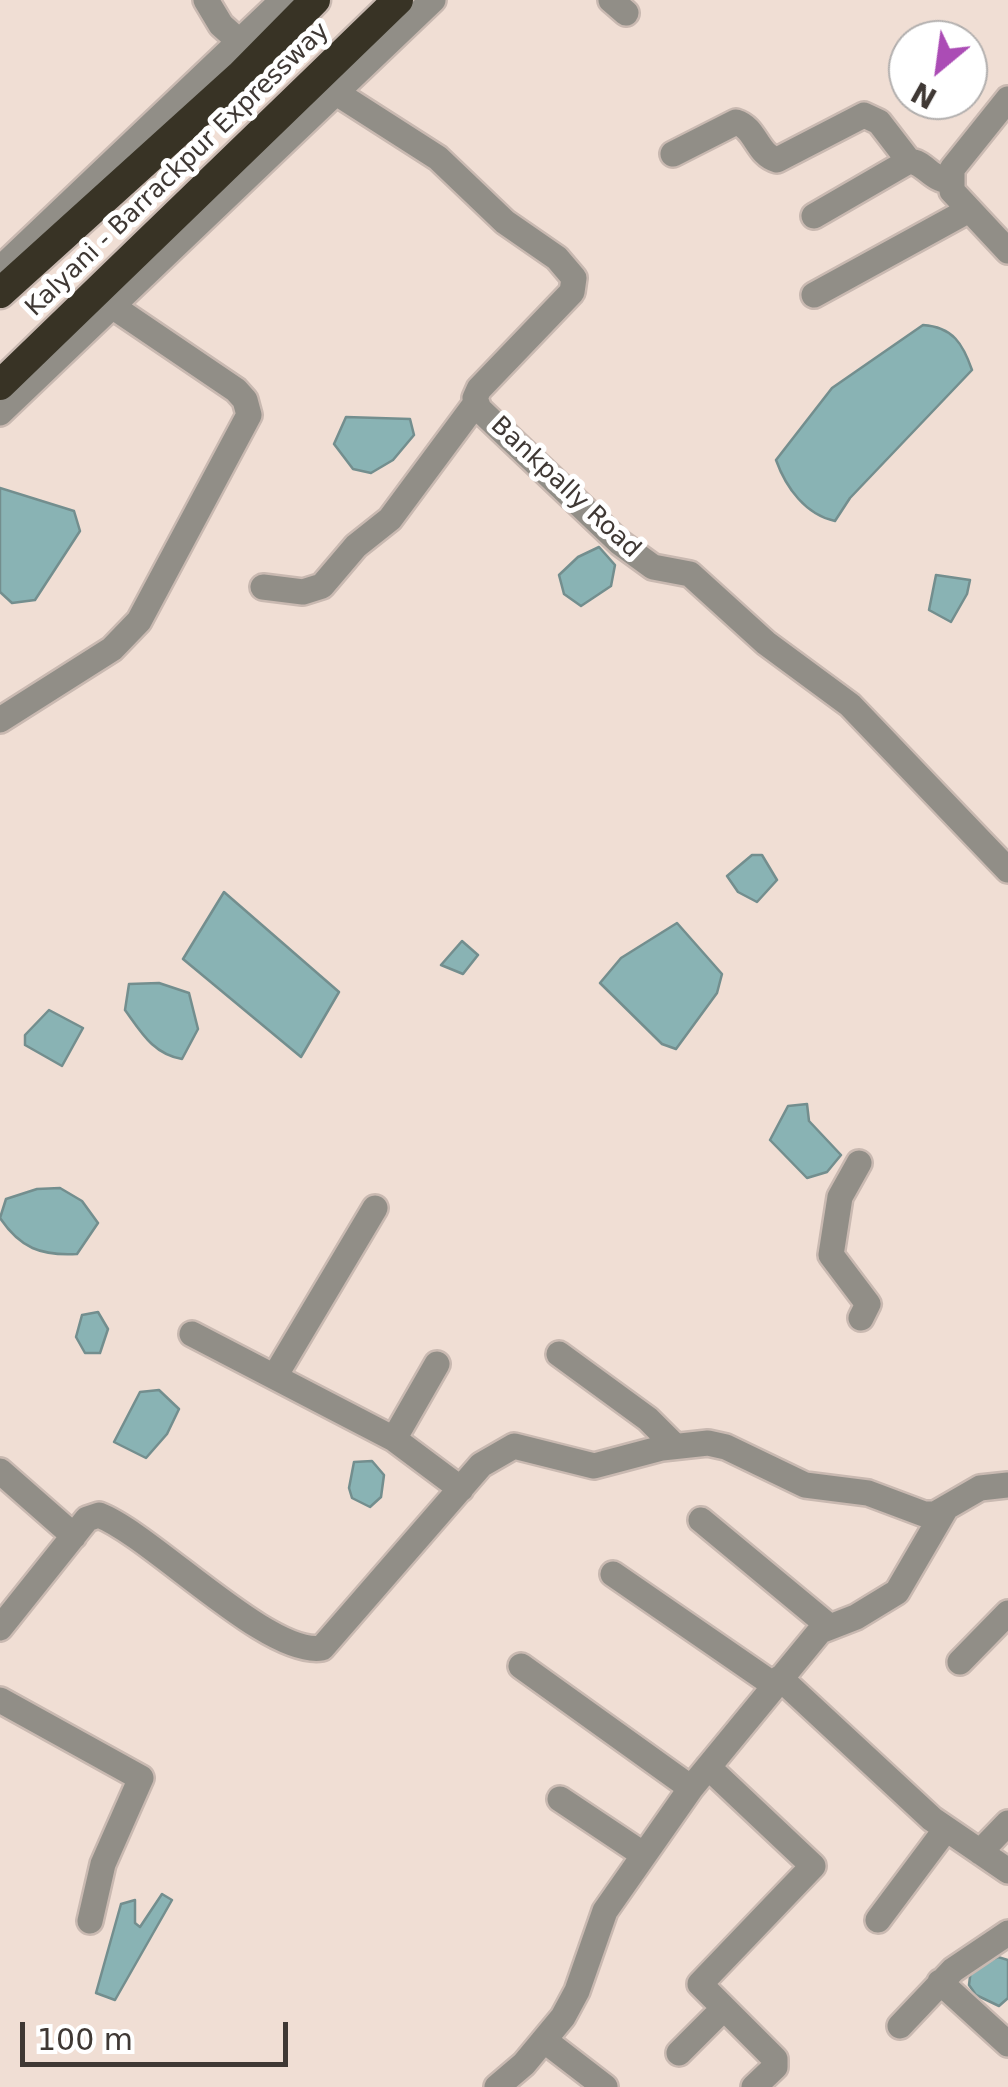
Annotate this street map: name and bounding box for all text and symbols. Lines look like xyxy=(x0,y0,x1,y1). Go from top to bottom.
street label: Kalyani - Barrackpur Expressway xyxy=(20,17,336,323)
north arrow xyxy=(888,20,988,120)
text: N xyxy=(906,75,942,115)
street label: Bankpally Road xyxy=(484,411,646,565)
scale bar xyxy=(25,2002,292,2064)
text: 100 m xyxy=(37,2022,133,2057)

